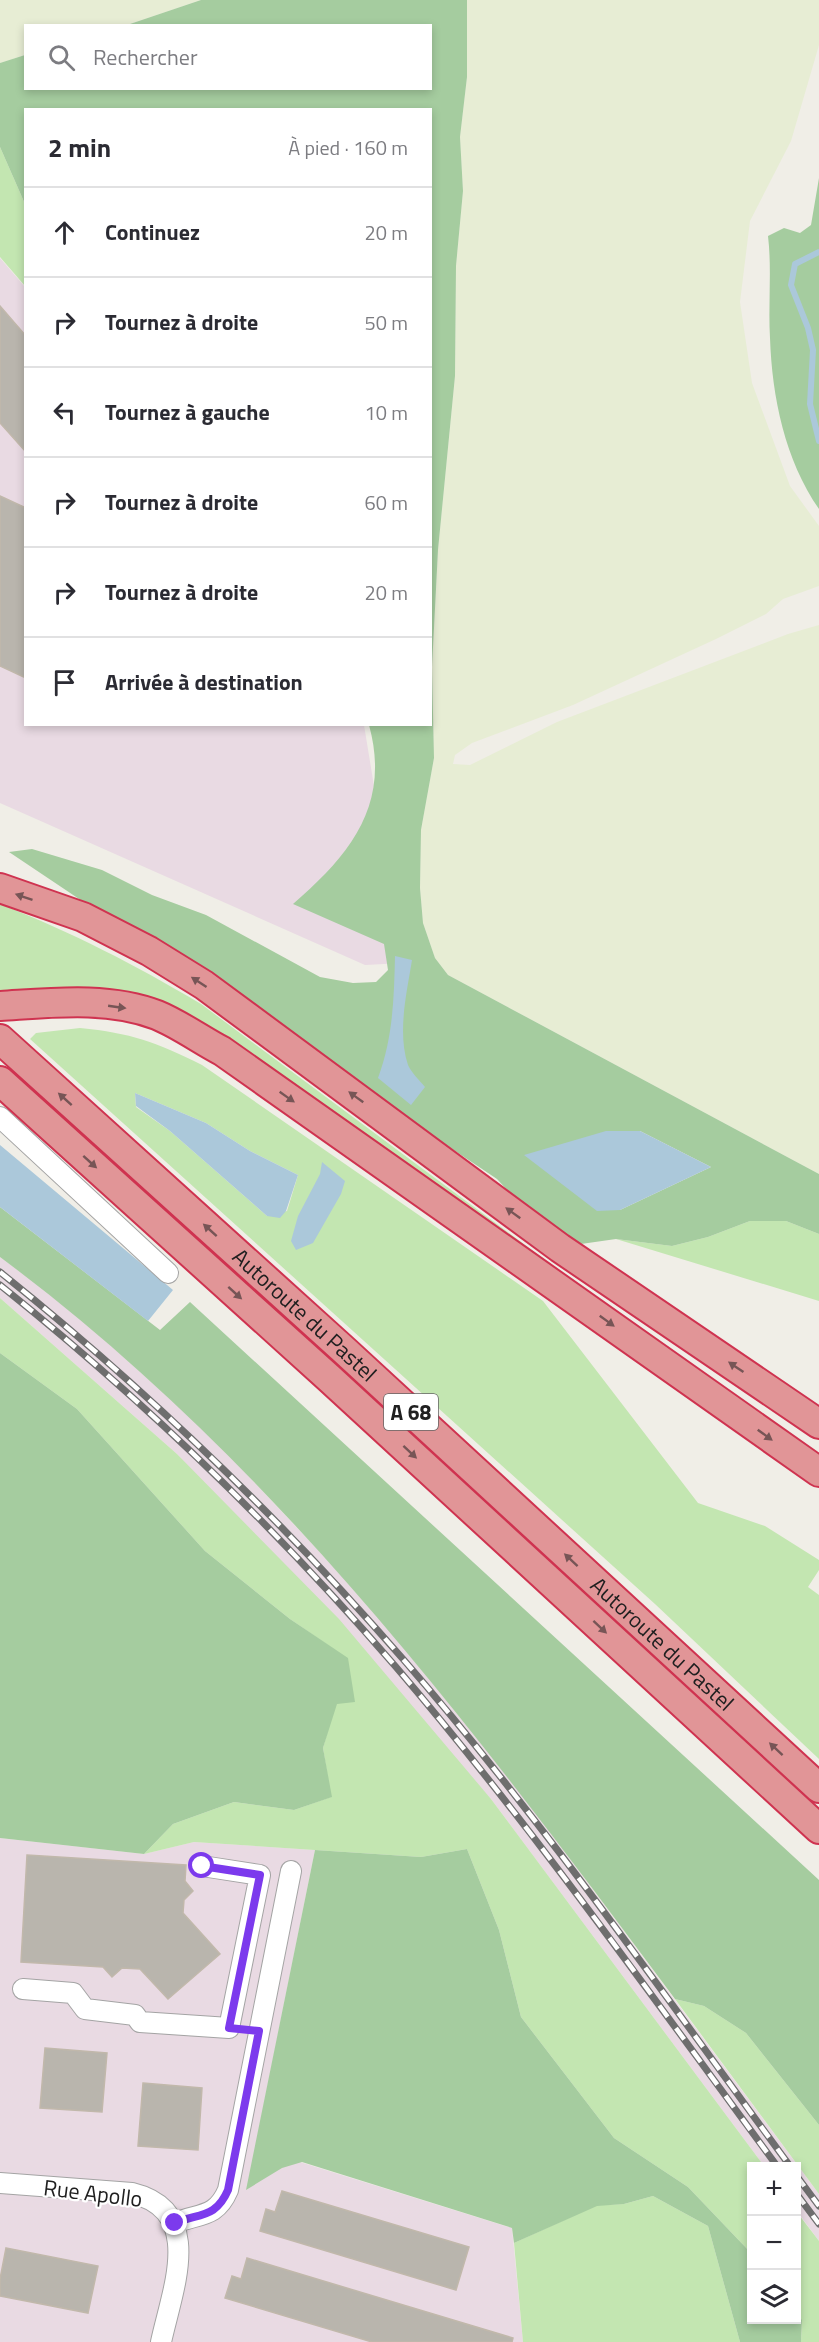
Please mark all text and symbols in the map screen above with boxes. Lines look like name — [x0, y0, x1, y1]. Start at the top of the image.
search box — [24, 24, 432, 90]
text: Rechercher — [93, 40, 198, 74]
icon: search — [45, 41, 78, 74]
text: 2 min — [48, 128, 111, 167]
text: À pied · 160 m — [288, 132, 408, 163]
text: Continuez — [105, 215, 200, 249]
icon: ahead — [48, 216, 81, 249]
text: 20 m — [364, 217, 408, 248]
text: Tournez à droite — [105, 305, 258, 339]
icon: right — [48, 306, 81, 339]
text: 50 m — [364, 307, 408, 338]
text: Tournez à gauche — [105, 395, 270, 429]
icon: left — [48, 396, 81, 429]
text: 10 m — [364, 397, 408, 428]
text: Tournez à droite — [105, 485, 258, 519]
icon: right — [48, 486, 81, 519]
text: 60 m — [364, 487, 408, 518]
text: Tournez à droite — [105, 575, 258, 609]
icon: right — [48, 576, 81, 609]
text: 20 m — [364, 577, 408, 608]
text: Arrivée à destination — [105, 665, 303, 699]
icon: arrive — [48, 666, 81, 699]
one-way arrow — [15, 891, 33, 901]
one-way arrow — [190, 977, 207, 988]
one-way arrow — [107, 1002, 126, 1011]
one-way arrow — [279, 1091, 295, 1102]
one-way arrow — [58, 1092, 73, 1106]
one-way arrow — [348, 1092, 363, 1104]
one-way arrow — [82, 1155, 97, 1168]
one-way arrow — [505, 1207, 521, 1219]
one-way arrow — [203, 1224, 218, 1237]
street label: Autoroute du Pastel — [225, 1240, 385, 1389]
one-way arrow — [227, 1286, 242, 1299]
one-way arrow — [598, 1315, 614, 1327]
one-way arrow — [728, 1361, 744, 1373]
road number: A 68 — [384, 1394, 438, 1430]
one-way arrow — [757, 1429, 772, 1441]
one-way arrow — [403, 1445, 417, 1459]
one-way arrow — [564, 1553, 578, 1567]
street label: Autoroute du Pastel — [583, 1569, 742, 1719]
one-way arrow — [592, 1620, 607, 1633]
one-way arrow — [769, 1742, 783, 1756]
route start — [188, 1852, 214, 1878]
map controls — [747, 2162, 801, 2324]
button: + — [747, 2162, 801, 2216]
street label: Rue Apollo — [42, 2170, 144, 2216]
route end — [161, 2209, 187, 2235]
button: − — [747, 2216, 801, 2270]
button: layers — [747, 2270, 801, 2324]

